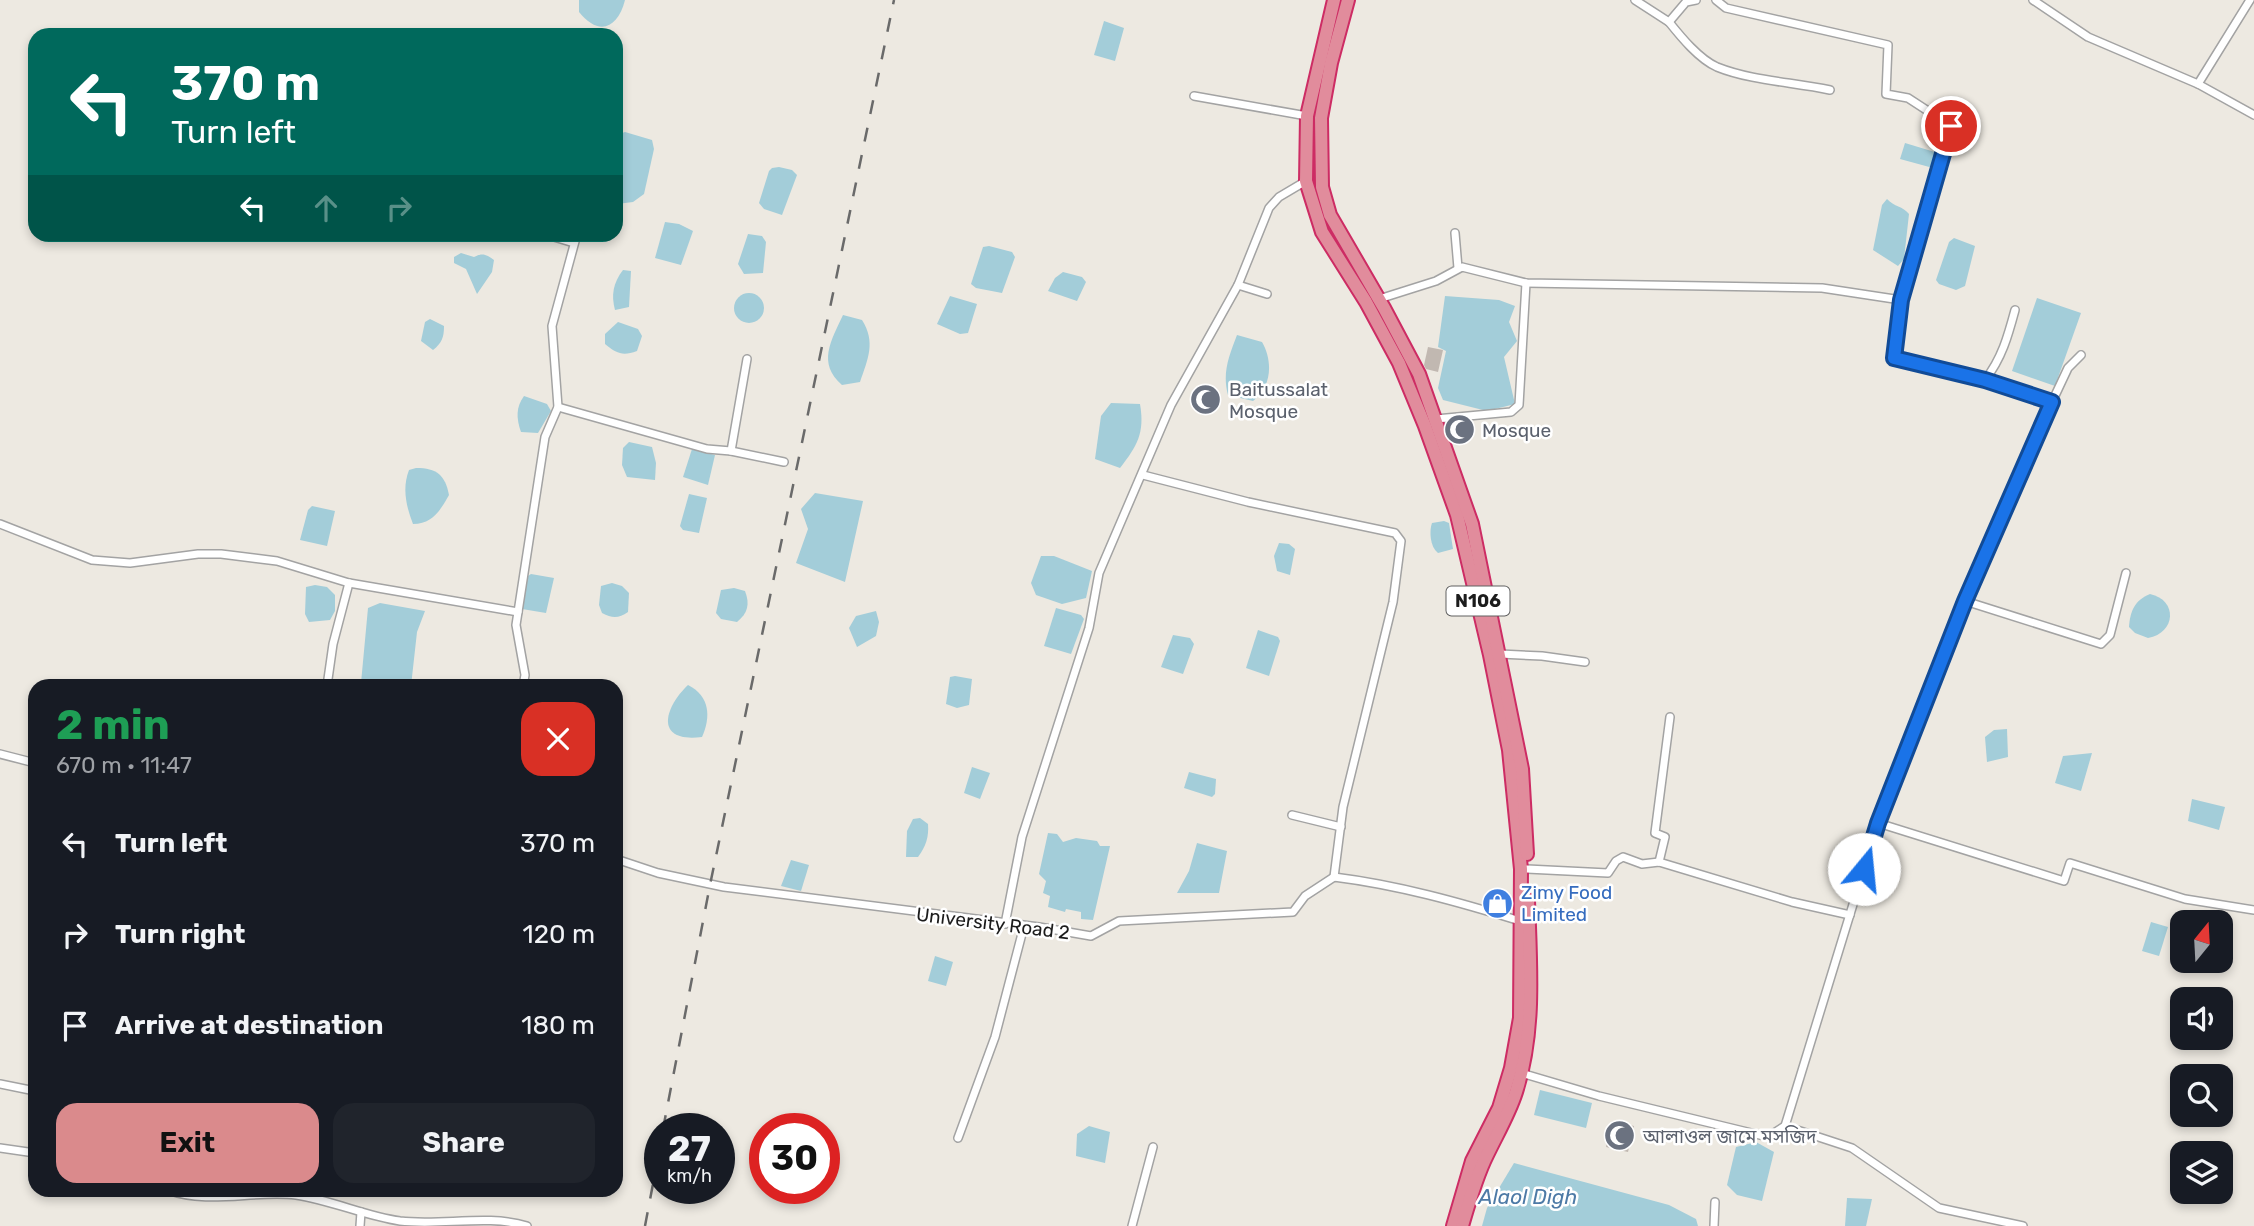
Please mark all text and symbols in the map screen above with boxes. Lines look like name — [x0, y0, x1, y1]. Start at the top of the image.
text: 370 m — [171, 54, 320, 112]
icon: left — [56, 56, 147, 147]
pin — [1921, 96, 1981, 156]
icon: arrive — [1932, 107, 1970, 145]
text: Turn left — [171, 113, 296, 151]
icon: left — [234, 189, 272, 227]
icon: ahead — [307, 189, 345, 227]
icon: right — [380, 189, 418, 227]
place label: Baitussalat Mosque — [1229, 378, 1329, 423]
mosque icon: Baitussalat Mosque — [1189, 383, 1223, 417]
mosque icon: Mosque — [1442, 413, 1476, 447]
place label: Mosque — [1482, 419, 1551, 442]
road number: N106 — [1446, 586, 1510, 616]
text: 2 min — [56, 700, 170, 750]
button: close — [521, 702, 595, 776]
text: 670 m · 11:47 — [56, 751, 192, 779]
icon: left — [56, 825, 94, 863]
text: Turn left — [115, 828, 227, 859]
text: 370 m — [520, 828, 595, 859]
position arrow — [1827, 832, 1901, 906]
place label: Zimy Food Limited — [1521, 881, 1612, 926]
shop icon: Zimy Food Limited — [1481, 886, 1515, 920]
street label: University Road 2 — [915, 903, 1071, 944]
north arrow — [2170, 910, 2233, 973]
map controls — [2170, 910, 2233, 1204]
icon: right — [56, 916, 94, 954]
text: Turn right — [115, 919, 245, 950]
text: 120 m — [523, 919, 595, 950]
button: sound — [2170, 987, 2233, 1050]
icon: arrive — [56, 1007, 94, 1045]
text: Arrive at destination — [115, 1010, 383, 1041]
text: 180 m — [521, 1010, 595, 1041]
button: search — [2170, 1064, 2233, 1127]
button: Exit — [56, 1103, 319, 1183]
button: Share — [333, 1103, 595, 1183]
speed limit sign: 30 — [749, 1113, 840, 1204]
mosque icon: আলাওল জামে মসজিদ — [1603, 1119, 1637, 1153]
place label: আলাওল জামে মসজিদ — [1642, 1125, 1817, 1148]
text: 27 — [668, 1128, 711, 1170]
button: layers — [2170, 1141, 2233, 1204]
text: km/h — [667, 1165, 712, 1187]
water label: Alaol Digh — [1478, 1184, 1577, 1209]

